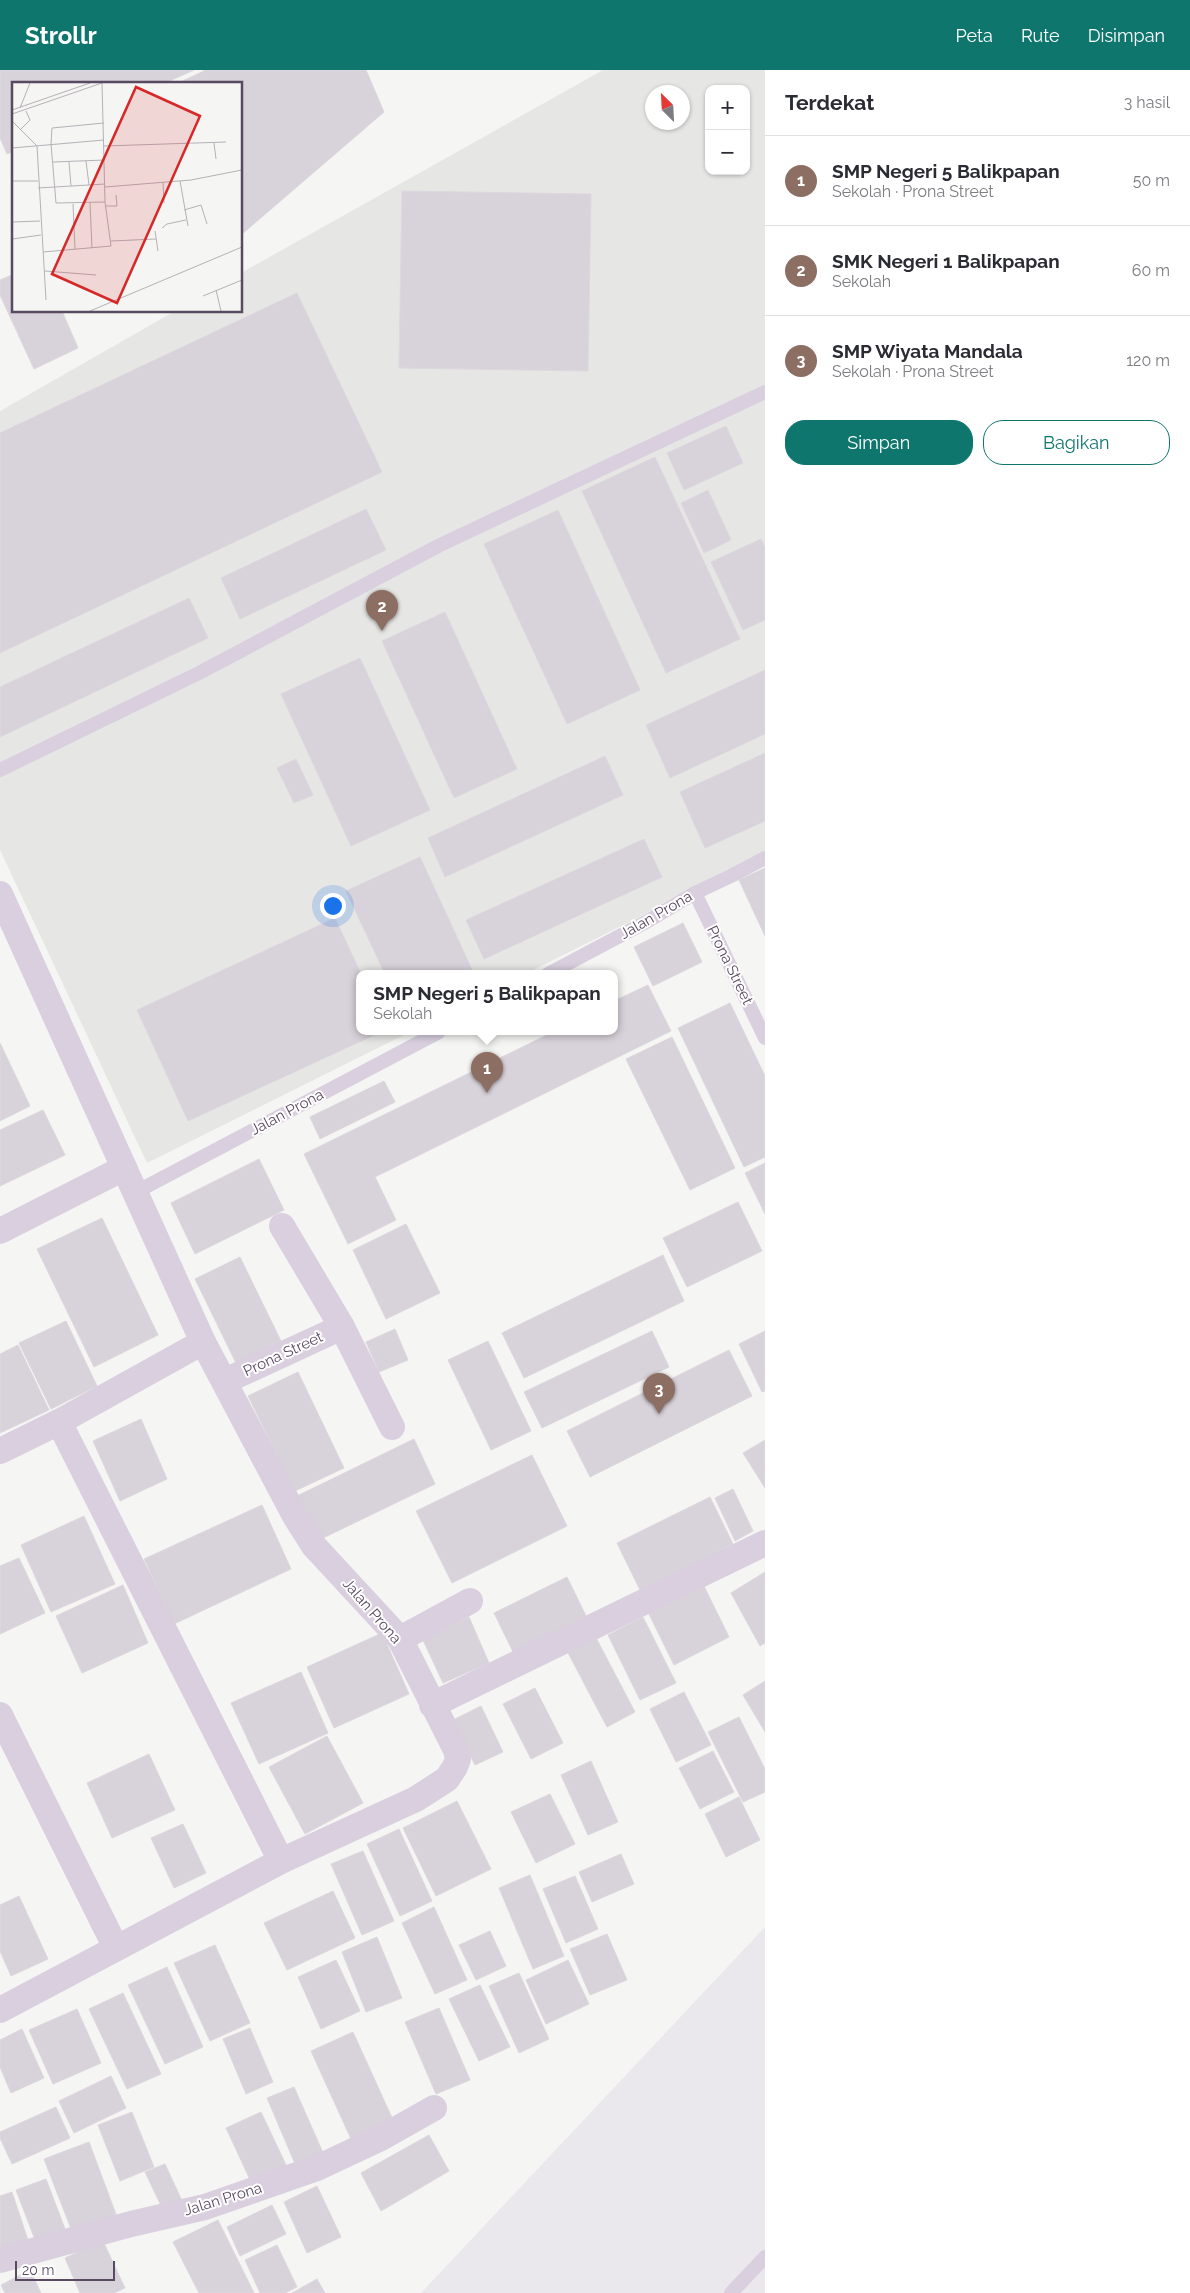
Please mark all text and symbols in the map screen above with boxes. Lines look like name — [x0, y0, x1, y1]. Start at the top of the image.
text: Strollr — [25, 21, 97, 50]
text: Peta — [956, 25, 993, 46]
text: Rute — [1021, 25, 1060, 46]
text: Disimpan — [1088, 25, 1165, 46]
inset map — [12, 82, 242, 312]
north arrow — [645, 85, 690, 130]
map controls — [705, 85, 750, 175]
button: + — [705, 85, 750, 130]
text: Terdekat — [785, 90, 874, 115]
text: 3 hasil — [1124, 93, 1170, 112]
button: − — [705, 130, 750, 175]
text: SMP Negeri 5 Balikpapan — [832, 160, 1060, 182]
text: 1 — [797, 171, 805, 190]
text: 50 m — [1133, 171, 1170, 190]
text: Sekolah · Prona Street — [832, 182, 994, 201]
text: SMK Negeri 1 Balikpapan — [832, 250, 1060, 272]
text: 2 — [796, 261, 806, 280]
text: 60 m — [1132, 261, 1170, 280]
text: Sekolah — [832, 272, 891, 291]
text: SMP Wiyata Mandala — [832, 340, 1023, 362]
text: 3 — [797, 351, 805, 370]
text: 120 m — [1126, 351, 1170, 370]
text: Sekolah · Prona Street — [832, 362, 994, 381]
button: Simpan — [785, 420, 973, 465]
button: Bagikan — [983, 420, 1170, 465]
pin: 2 — [366, 590, 398, 631]
street label: Jalan Prona — [617, 887, 695, 943]
your location — [320, 893, 346, 919]
street label: Prona Street — [703, 923, 757, 1007]
popup — [356, 970, 618, 1035]
text: SMP Negeri 5 Balikpapan — [373, 982, 601, 1004]
text: Sekolah — [373, 1004, 432, 1023]
pin: 1 — [471, 1052, 503, 1093]
street label: Jalan Prona — [247, 1085, 327, 1139]
street label: Prona Street — [240, 1328, 326, 1380]
pin: 3 — [643, 1373, 675, 1414]
street label: Jalan Prona — [339, 1575, 405, 1647]
street label: Jalan Prona — [182, 2179, 264, 2219]
scale bar — [15, 2258, 115, 2281]
text: 20 m — [22, 2262, 54, 2278]

